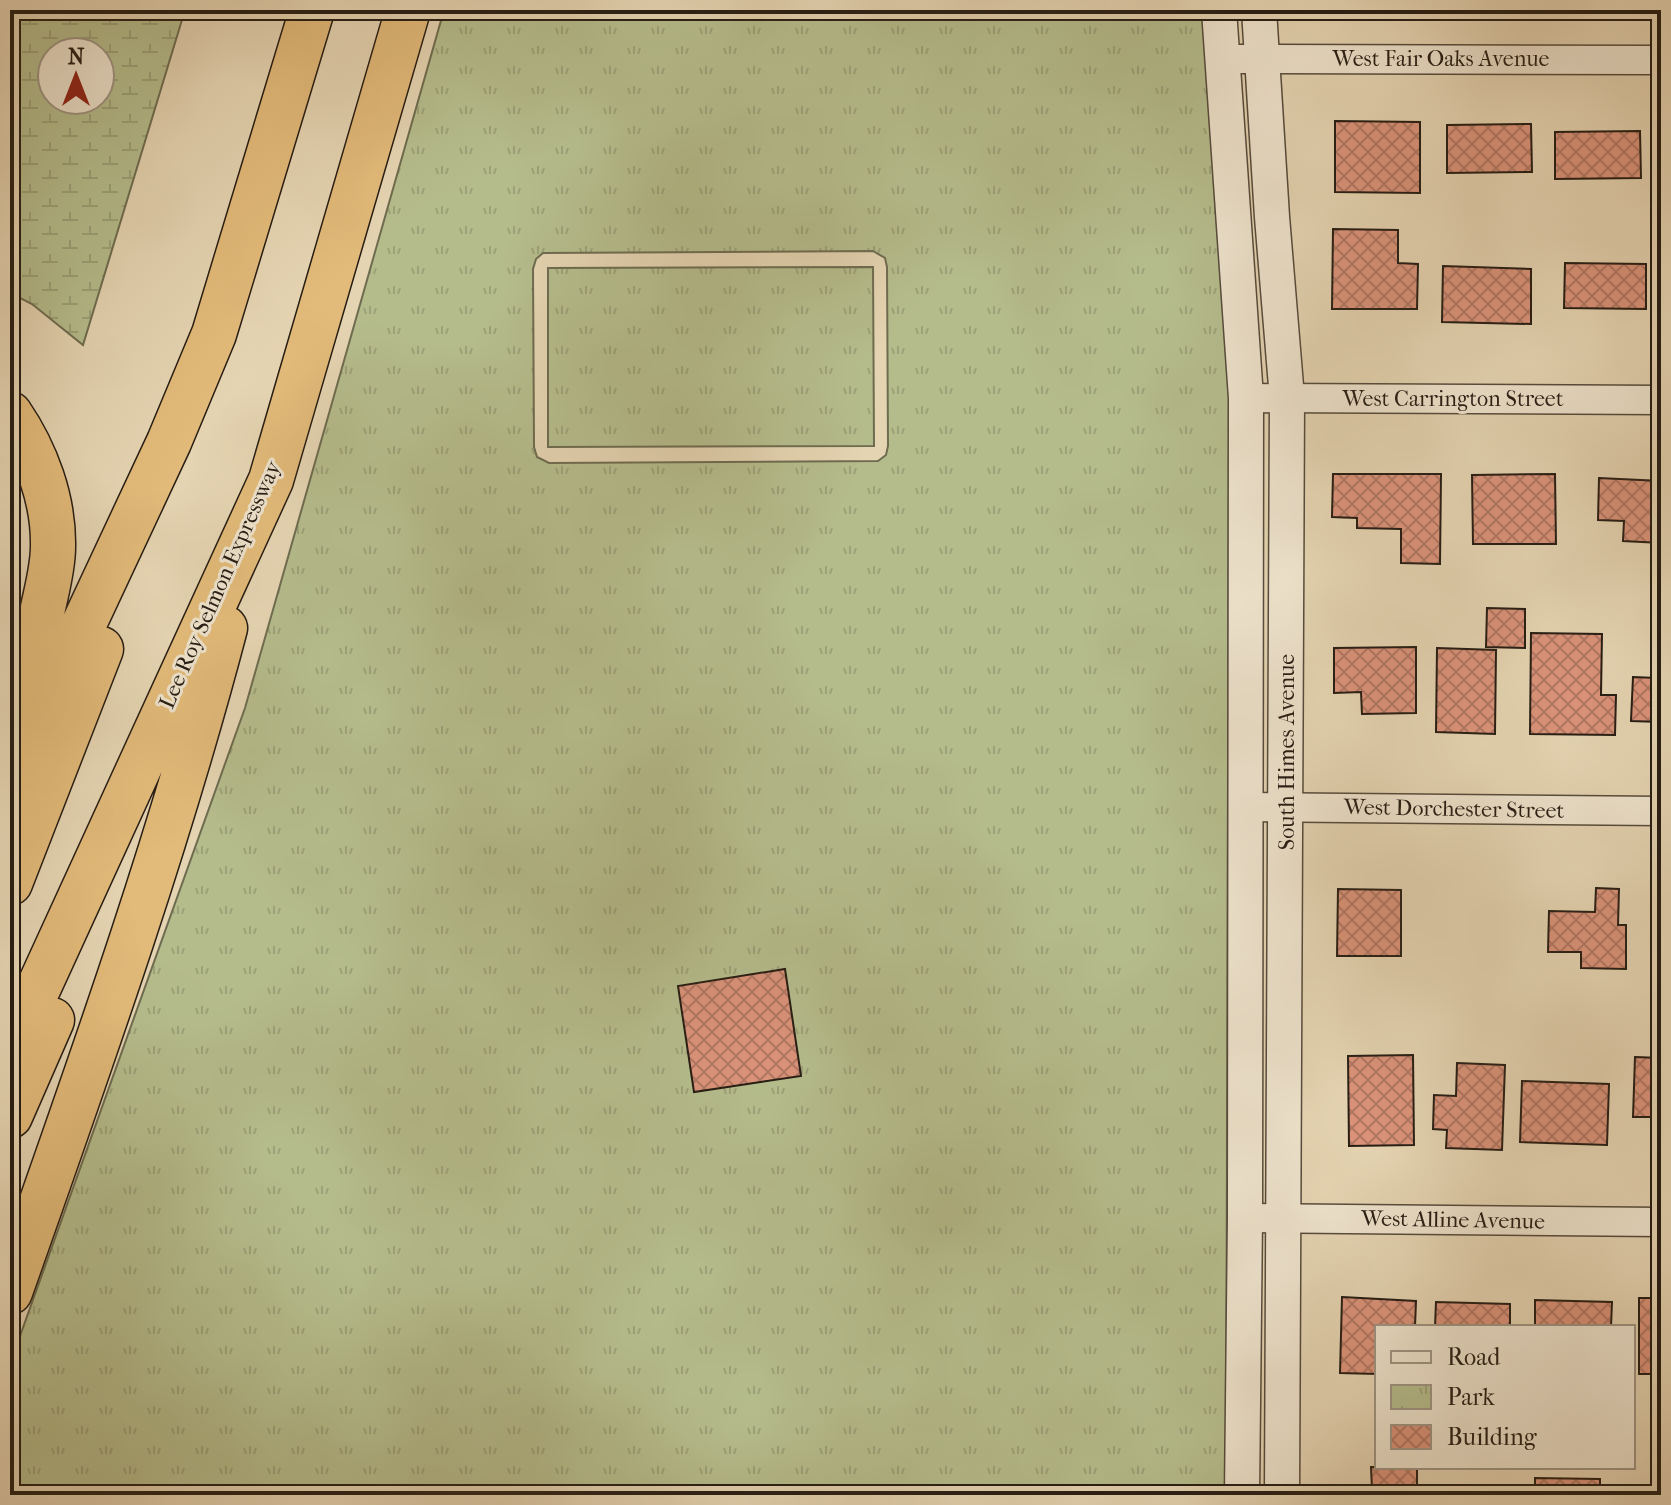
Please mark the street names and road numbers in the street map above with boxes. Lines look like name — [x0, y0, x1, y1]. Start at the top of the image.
street label: West Fair Oaks Avenue — [1332, 46, 1550, 72]
street label: West Carrington Street — [1341, 386, 1564, 412]
street label: Lee Roy Selmon Expressway — [154, 456, 287, 713]
street label: South Himes Avenue — [1274, 654, 1300, 850]
street label: West Dorchester Street — [1343, 794, 1565, 824]
street label: West Alline Avenue — [1360, 1205, 1545, 1235]

